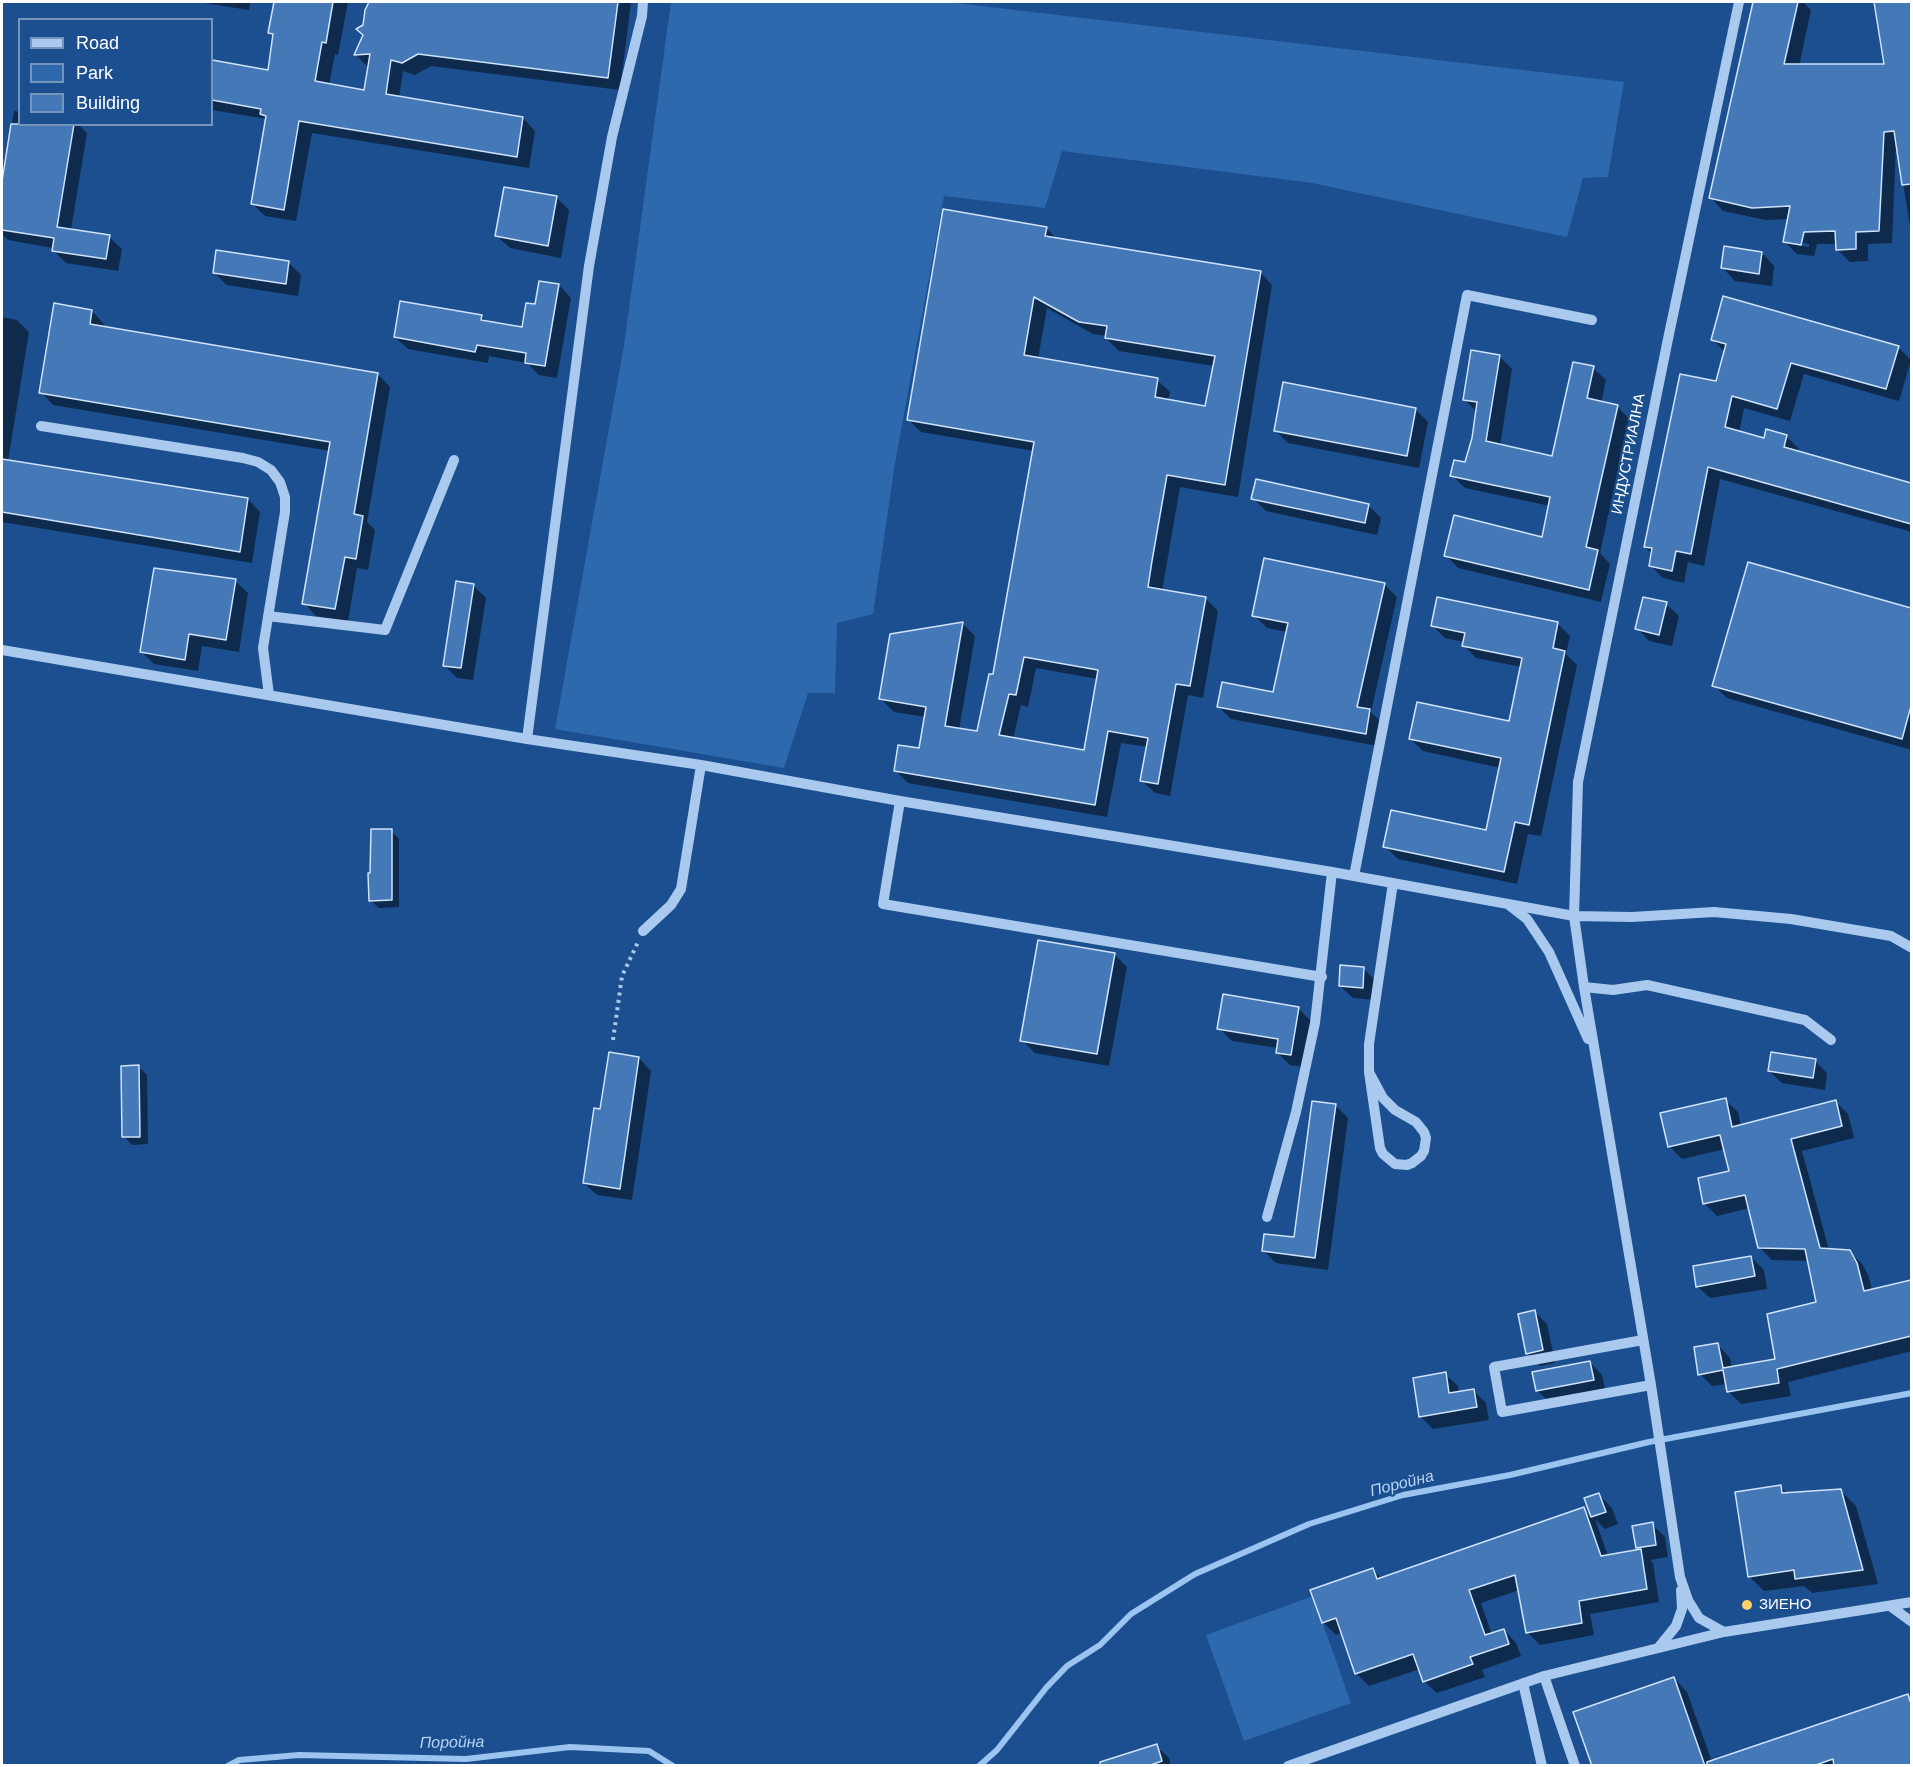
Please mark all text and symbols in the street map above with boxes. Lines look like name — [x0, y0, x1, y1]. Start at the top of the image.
legend — [18, 18, 213, 126]
text: Road — [76, 33, 119, 53]
text: Park — [76, 63, 113, 83]
text: Building — [76, 93, 140, 113]
street label: ИНДУСТРИАЛНА — [1608, 392, 1650, 516]
water label: Поройна — [1368, 1467, 1436, 1501]
place label: ЗИЕНО — [1759, 1596, 1811, 1614]
marker: ЗИЕНО — [1740, 1598, 1754, 1612]
water label: Поройна — [419, 1733, 485, 1753]

